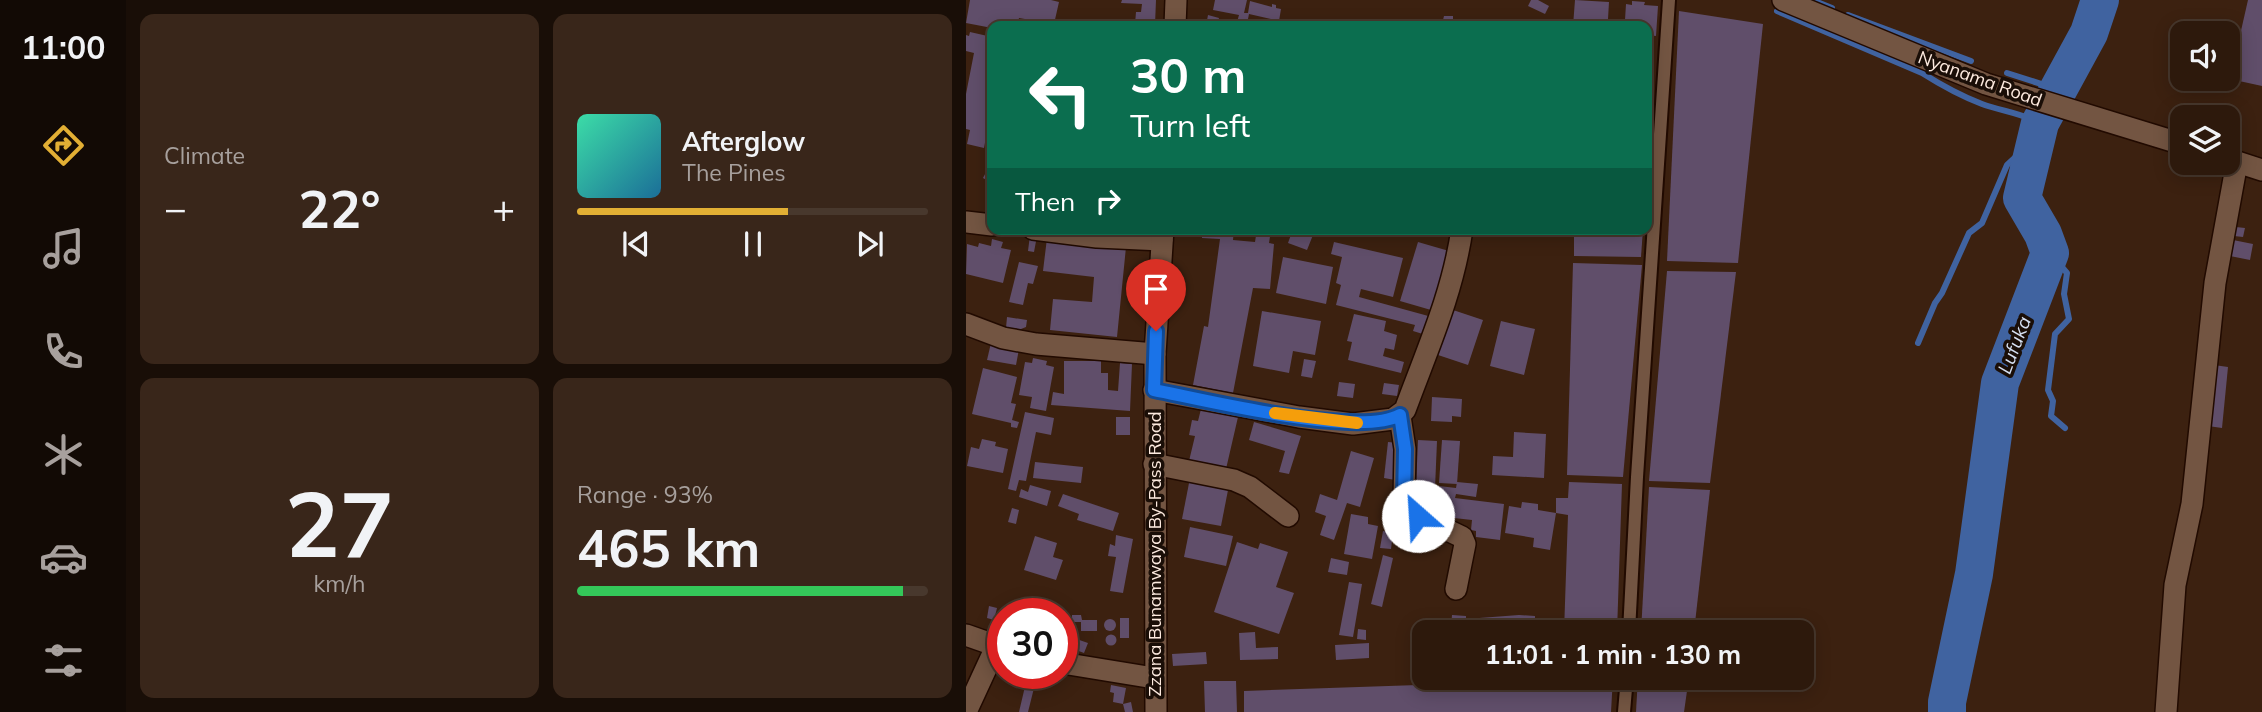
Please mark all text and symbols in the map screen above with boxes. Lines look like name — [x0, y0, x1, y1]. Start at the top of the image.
map controls — [2170, 21, 2240, 175]
button: sound — [2170, 21, 2240, 91]
text: 11:00 — [21, 27, 105, 67]
text: 30 m — [1130, 44, 1246, 105]
street label: Nyanama Road — [1915, 45, 2045, 112]
icon: left — [1015, 49, 1106, 140]
text: Turn left — [1130, 105, 1250, 145]
button: layers — [2170, 105, 2240, 175]
icon: directions — [39, 121, 88, 170]
text: Afterglow — [682, 125, 805, 158]
text: Climate — [164, 141, 245, 170]
text: The Pines — [682, 158, 786, 187]
text: 22° — [298, 176, 381, 241]
icon: right — [1089, 182, 1127, 220]
text: − — [164, 184, 187, 232]
text: + — [492, 184, 515, 232]
text: Then — [1015, 185, 1075, 218]
icon: music — [39, 224, 88, 273]
icon: previous — [617, 225, 655, 263]
icon: pause — [734, 225, 772, 263]
icon: next — [851, 225, 889, 263]
pin — [1126, 259, 1186, 331]
icon: arrive — [1137, 270, 1175, 308]
water label: Lufuka — [1992, 313, 2036, 377]
icon: phone — [39, 327, 88, 376]
street label: Zzana Bunamwaya By-Pass Road — [1143, 411, 1166, 697]
icon: climate — [39, 430, 88, 479]
text: 27 — [285, 466, 394, 580]
position arrow — [1381, 479, 1455, 553]
text: Range · 93% — [577, 480, 713, 509]
text: 465 km — [577, 515, 760, 580]
icon: car — [39, 533, 88, 582]
text: km/h — [313, 569, 366, 598]
speed limit sign: 30 — [987, 598, 1078, 689]
icon: filters — [39, 636, 88, 685]
text: 11:01 · 1 min · 130 m — [1485, 638, 1741, 671]

